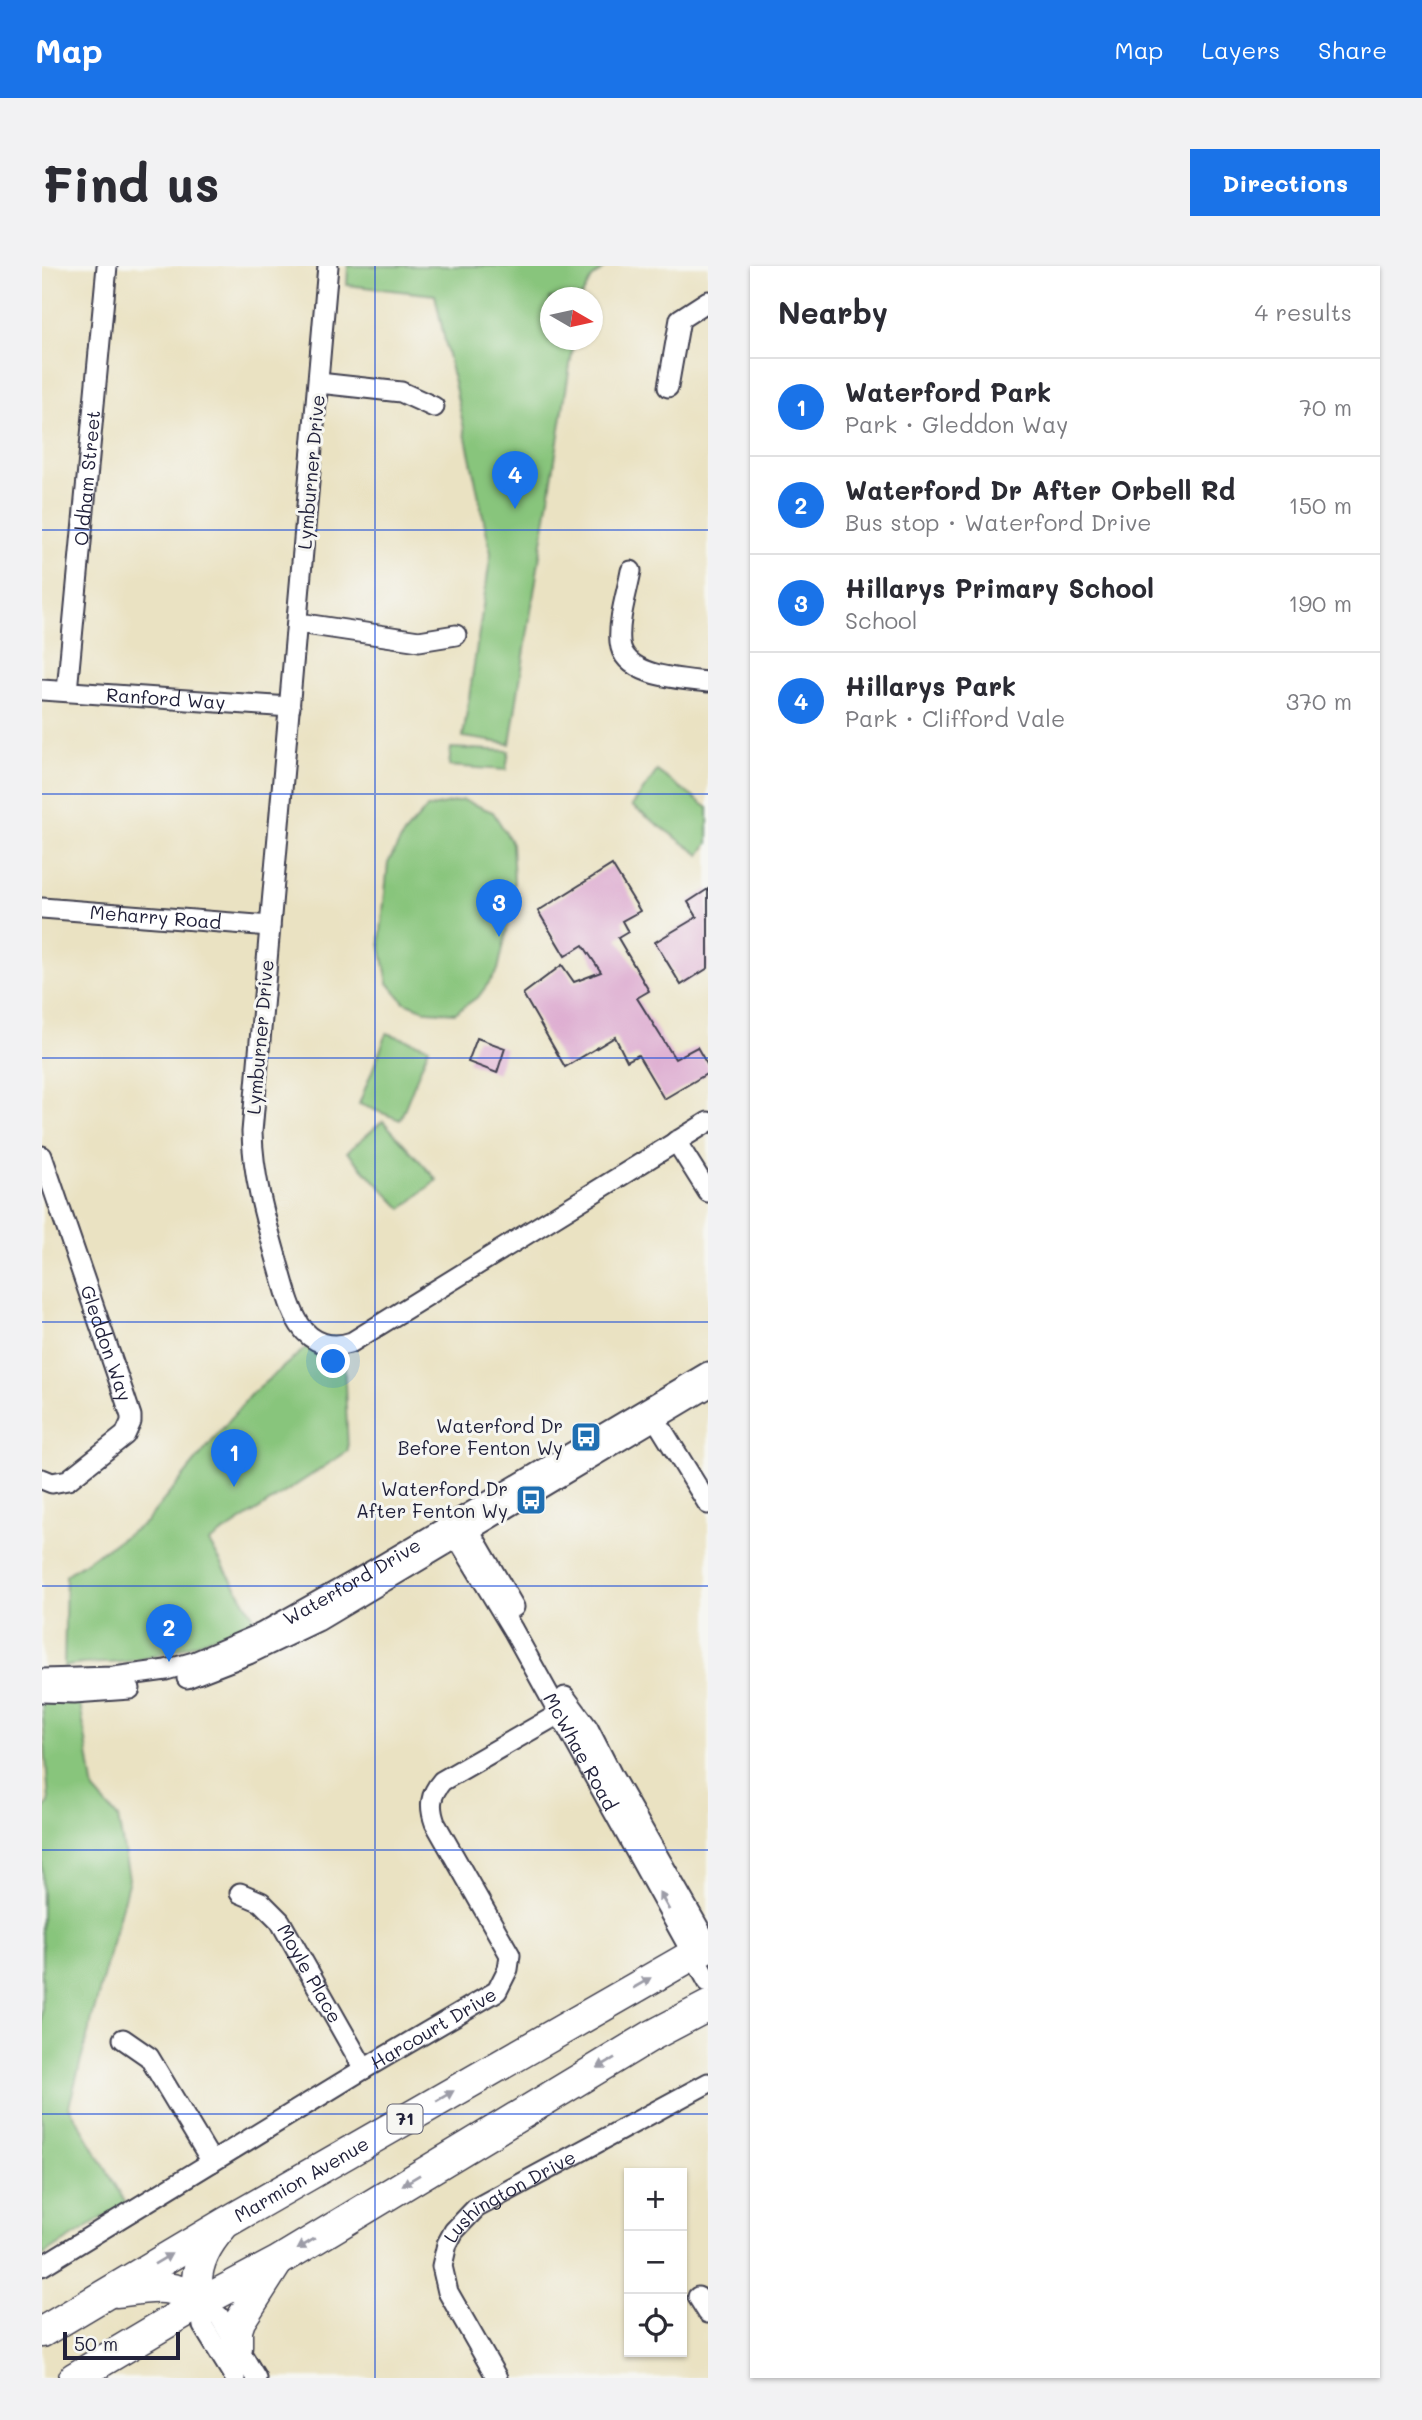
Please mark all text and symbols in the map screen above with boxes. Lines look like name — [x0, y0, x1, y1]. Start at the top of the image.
text: Map — [35, 28, 103, 71]
text: Map — [1115, 34, 1163, 65]
text: Layers — [1201, 34, 1280, 65]
text: Share — [1318, 34, 1387, 65]
button: Directions — [1190, 149, 1380, 216]
text: Find us — [42, 151, 220, 214]
north arrow — [540, 287, 603, 350]
text: Nearby — [778, 292, 888, 332]
text: 4 results — [1255, 297, 1352, 327]
text: Waterford Park — [845, 375, 1051, 409]
text: 1 — [796, 392, 806, 422]
text: 70 m — [1299, 392, 1352, 422]
street label: Lymburner Drive — [291, 394, 330, 550]
street label: Oldham Street — [68, 409, 105, 547]
text: Park · Gleddon Way — [845, 409, 1068, 439]
pin: 4 — [492, 451, 538, 509]
text: Waterford Dr After Orbell Rd — [845, 473, 1235, 507]
text: 2 — [795, 490, 807, 520]
text: 150 m — [1288, 490, 1352, 520]
text: Bus stop · Waterford Drive — [845, 507, 1152, 537]
text: Hillarys Primary School — [845, 571, 1154, 605]
text: 3 — [794, 588, 808, 618]
text: 190 m — [1288, 588, 1352, 618]
text: School — [845, 605, 918, 635]
text: Hillarys Park — [845, 669, 1016, 703]
street label: Ranford Way — [105, 681, 226, 715]
text: 4 — [794, 686, 808, 716]
text: 370 m — [1286, 686, 1352, 716]
text: Park · Clifford Vale — [845, 703, 1065, 733]
pin: 3 — [476, 879, 522, 937]
street label: Meharry Road — [89, 899, 222, 934]
street label: Lymburner Drive — [240, 959, 279, 1115]
street label: Gleddon Way — [75, 1282, 138, 1404]
your location — [316, 1344, 350, 1378]
place label: Waterford Dr Before Fenton Wy — [398, 1413, 563, 1460]
bus stop icon: Waterford Dr Before Fenton Wy — [569, 1420, 603, 1454]
pin: 1 — [211, 1429, 257, 1487]
place label: Waterford Dr After Fenton Wy — [356, 1476, 508, 1523]
bus stop icon: Waterford Dr After Fenton Wy — [514, 1483, 548, 1517]
street label: Waterford Drive — [278, 1532, 425, 1631]
pin: 2 — [146, 1604, 192, 1662]
street label: McWhae Road — [538, 1688, 623, 1815]
one-way arrow — [658, 1891, 670, 1910]
street label: Moyle Place — [272, 1919, 348, 2027]
one-way arrow — [632, 1977, 651, 1989]
street label: Harcourt Drive — [366, 1981, 501, 2075]
one-way arrow — [596, 2057, 615, 2069]
one-way arrow — [435, 2090, 454, 2102]
road number: 71 — [388, 2105, 422, 2134]
street label: Marmion Avenue — [229, 2130, 373, 2227]
street label: Lushington Drive — [437, 2144, 580, 2246]
map controls — [624, 2168, 687, 2357]
button: + — [624, 2168, 687, 2231]
one-way arrow — [401, 2174, 420, 2187]
button: − — [624, 2231, 687, 2294]
one-way arrow — [296, 2238, 316, 2251]
one-way arrow — [153, 2253, 172, 2266]
button: locate — [624, 2294, 687, 2357]
scale bar — [63, 2329, 180, 2361]
text: 50 m — [74, 2331, 118, 2356]

